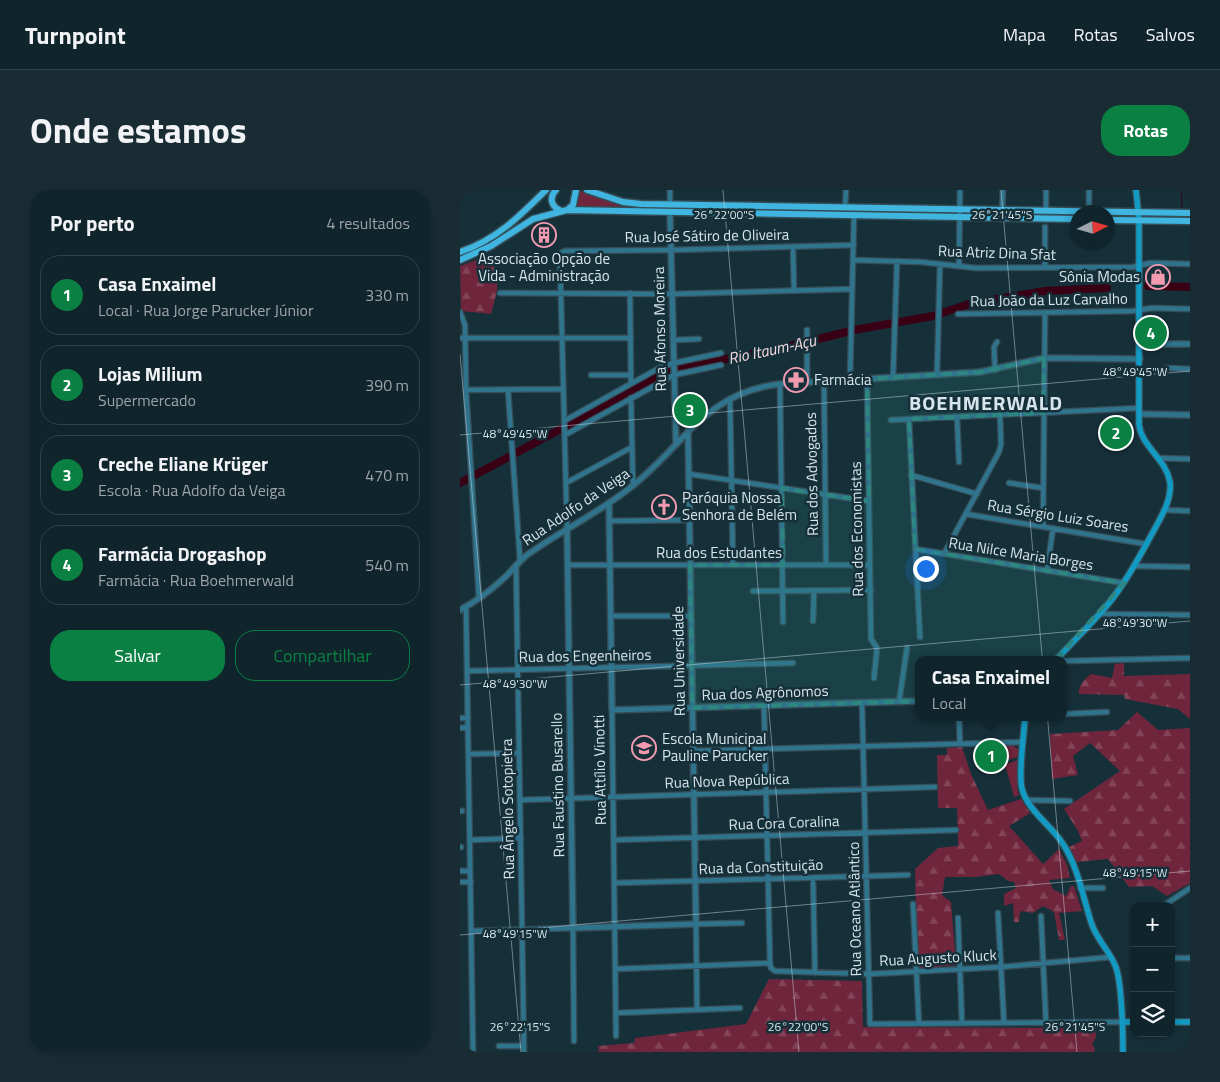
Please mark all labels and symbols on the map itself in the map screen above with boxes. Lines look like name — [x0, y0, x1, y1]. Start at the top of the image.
text: 26°22'00"S — [694, 205, 754, 224]
text: 26°21'45"S — [972, 205, 1032, 224]
north arrow — [1070, 205, 1115, 250]
building icon: Associação Opção de Vida - Administração — [531, 222, 557, 248]
street label: Rua José Sátiro de Oliveira — [625, 223, 790, 248]
street label: Rua Atriz Dina Sfat — [938, 239, 1057, 266]
place label: Associação Opção de Vida - Administração — [478, 247, 610, 287]
shop icon: Sônia Modas — [1145, 264, 1171, 290]
place label: Sônia Modas — [1059, 265, 1140, 288]
street label: Rua Afonso Moreira — [647, 266, 672, 392]
street label: Rua João da Luz Carvalho — [970, 287, 1128, 312]
pin: 4 — [1135, 314, 1167, 352]
water label: Rio Itaum-Açu — [726, 328, 819, 370]
text: 48°49'45"W — [1103, 362, 1168, 381]
pharmacy icon: Farmácia — [783, 367, 809, 393]
place label: Farmácia — [814, 368, 872, 391]
district label: BOEHMERWALD — [909, 387, 1063, 418]
pin: 3 — [674, 391, 706, 429]
street label: Rua dos Advogados — [799, 412, 824, 536]
pin: 2 — [1100, 414, 1132, 452]
text: 48°49'45"W — [483, 424, 548, 443]
street label: Rua dos Economistas — [844, 461, 869, 597]
street label: Rua Adolfo da Veiga — [517, 462, 634, 551]
place label: Paróquia Nossa Senhora de Belém — [682, 486, 797, 526]
street label: Rua Sérgio Luiz Soares — [986, 493, 1130, 538]
church icon: Paróquia Nossa Senhora de Belém — [651, 494, 677, 520]
street label: Rua Nilce Maria Borges — [947, 531, 1095, 576]
street label: Rua dos Estudantes — [656, 541, 782, 564]
your location — [913, 556, 939, 582]
street label: Rua Universidade — [666, 606, 691, 716]
text: 48°49'30"W — [1103, 613, 1168, 632]
street label: Rua dos Engenheiros — [518, 643, 652, 668]
text: 48°49'30"W — [483, 674, 548, 693]
street label: Rua dos Agrônomos — [701, 679, 829, 706]
street label: Rua Faustino Busarello — [545, 712, 570, 858]
street label: Rua Attílio Vinotti — [587, 715, 612, 825]
place label: Escola Municipal Pauline Parucker — [662, 727, 768, 767]
school or university icon: Escola Municipal Pauline Parucker — [631, 735, 657, 761]
pin: 1 — [975, 737, 1007, 775]
street label: Rua Ângelo Sotopietra — [495, 738, 520, 880]
street label: Rua Nova República — [664, 767, 790, 794]
street label: Rua Cora Coralina — [728, 809, 840, 836]
street label: Rua Oceano Atlântico — [842, 841, 867, 976]
street label: Rua da Constituição — [698, 853, 824, 880]
text: 48°49'15"W — [1103, 863, 1168, 882]
text: 48°49'15"W — [483, 924, 548, 943]
street label: Rua Augusto Kluck — [879, 943, 997, 972]
text: 26°22'15"S — [490, 1017, 550, 1036]
text: 26°22'00"S — [768, 1017, 828, 1036]
text: 26°21'45"S — [1045, 1017, 1105, 1036]

